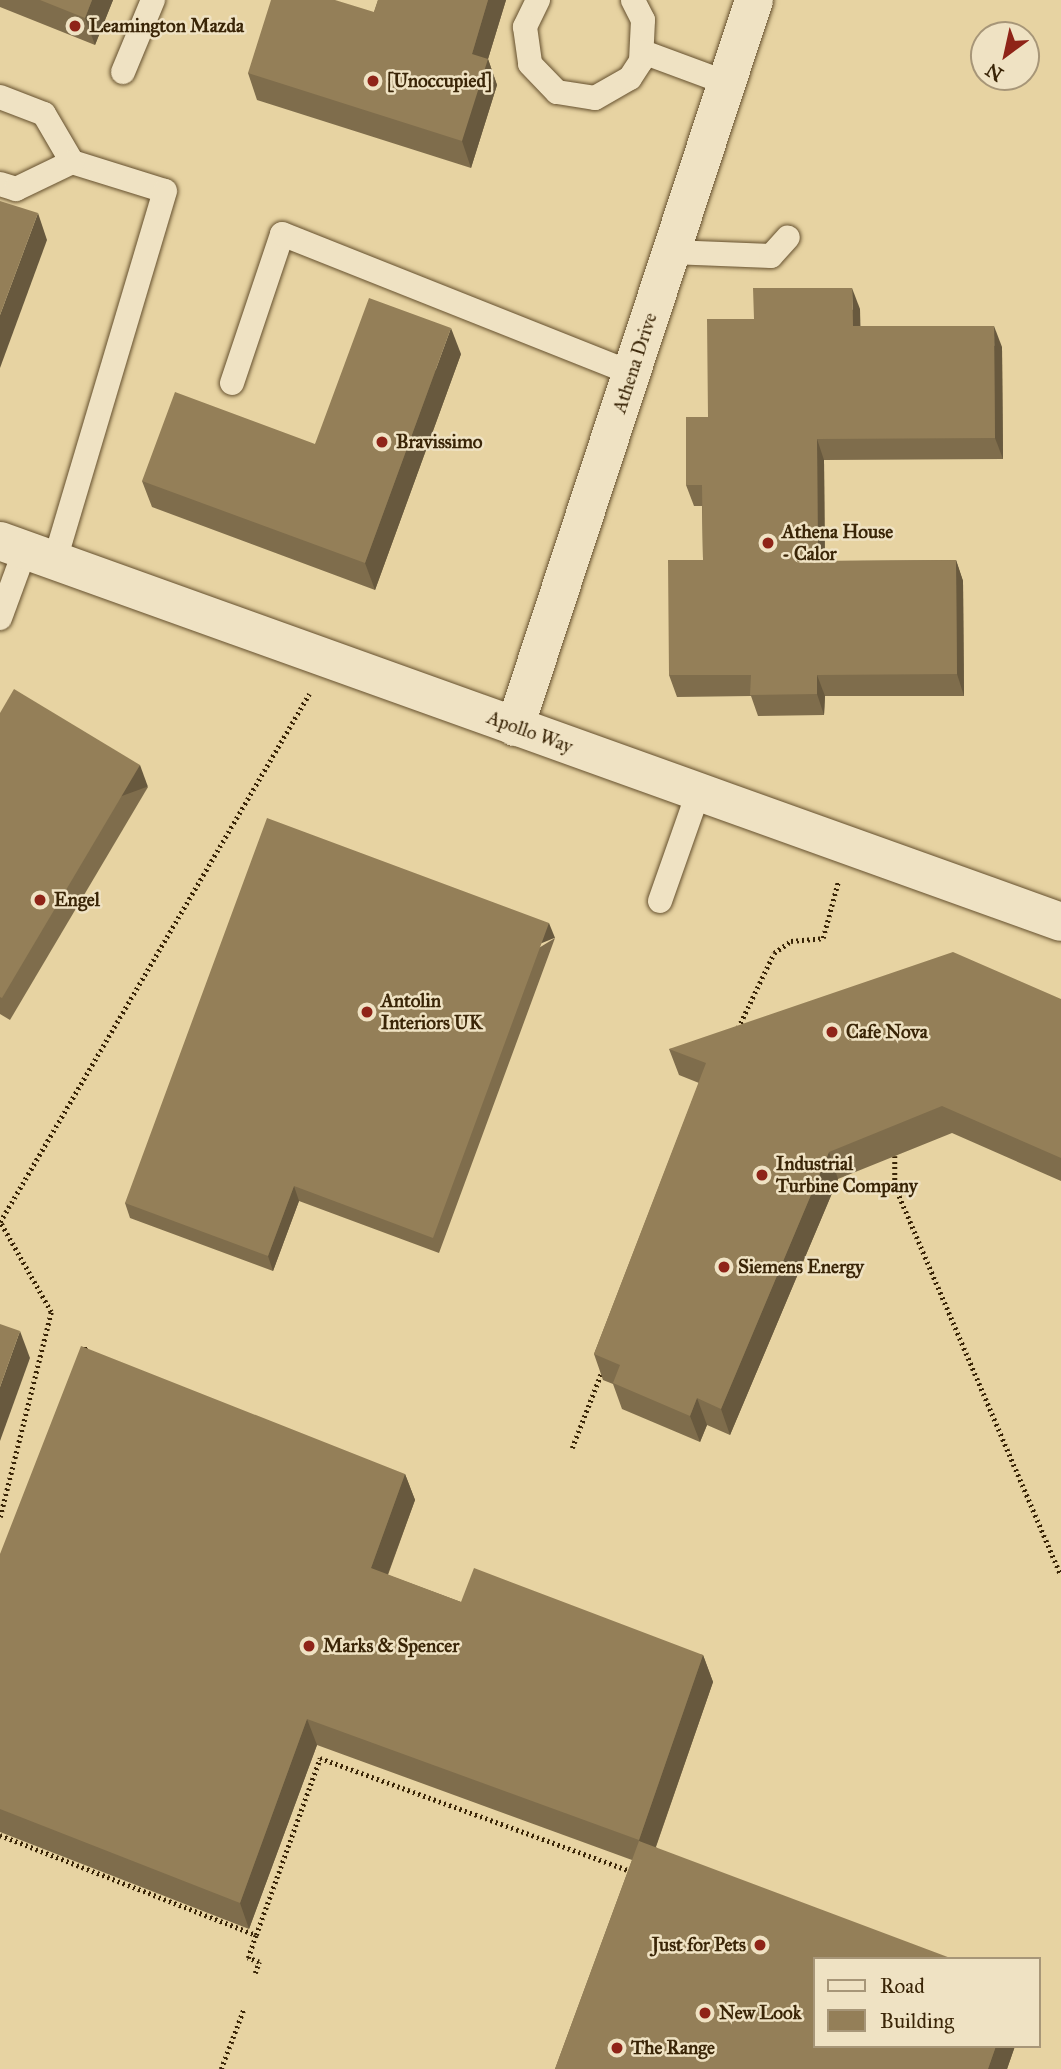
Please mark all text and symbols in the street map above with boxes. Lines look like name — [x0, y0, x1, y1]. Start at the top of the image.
place label: Leamington Mazda — [89, 15, 244, 37]
marker: Leamington Mazda — [67, 18, 83, 34]
north arrow — [970, 21, 1040, 91]
text: N — [981, 58, 1007, 86]
place label: [Unoccupied] — [387, 70, 492, 92]
marker: [Unoccupied] — [365, 73, 381, 89]
street label: Athena Drive — [608, 310, 662, 416]
place label: Bravissimo — [396, 431, 483, 453]
marker: Bravissimo — [374, 434, 390, 450]
place label: Athena House - Calor — [782, 521, 893, 565]
marker: Athena House - Calor — [760, 535, 776, 551]
street label: Apollo Way — [484, 706, 576, 758]
place label: Engel — [54, 889, 100, 911]
marker: Engel — [32, 892, 48, 908]
place label: Antolin Interiors UK — [381, 990, 483, 1034]
marker: Antolin Interiors UK — [359, 1004, 375, 1020]
place label: Cafe Nova — [846, 1021, 928, 1043]
marker: Cafe Nova — [824, 1024, 840, 1040]
place label: Industrial Turbine Company — [776, 1153, 918, 1197]
marker: Industrial Turbine Company — [754, 1167, 770, 1183]
place label: Siemens Energy — [738, 1256, 864, 1278]
marker: Siemens Energy — [716, 1259, 732, 1275]
place label: Marks & Spencer — [323, 1635, 459, 1657]
marker: Marks & Spencer — [301, 1638, 317, 1654]
place label: Just for Pets — [652, 1934, 746, 1956]
marker: Just for Pets — [752, 1937, 768, 1953]
legend — [813, 1957, 1040, 2048]
text: Road — [880, 1973, 925, 1999]
place label: New Look — [719, 2002, 801, 2024]
marker: New Look — [697, 2005, 713, 2021]
text: Building — [880, 2008, 954, 2034]
place label: The Range — [631, 2037, 715, 2059]
marker: The Range — [609, 2040, 625, 2056]

